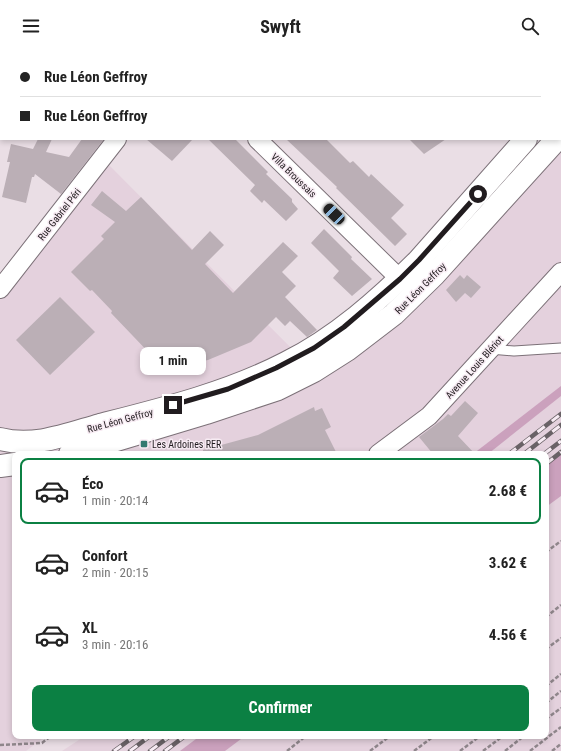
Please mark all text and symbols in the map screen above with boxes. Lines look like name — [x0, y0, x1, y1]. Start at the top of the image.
icon: menu — [20, 15, 42, 37]
icon: search — [519, 15, 541, 37]
text: Swyft — [260, 16, 301, 37]
text: Rue Léon Geffroy — [44, 68, 148, 86]
text: Rue Léon Geffroy — [44, 107, 148, 125]
street label: Villa Broussais — [269, 151, 319, 200]
route start — [469, 185, 487, 203]
street label: Rue Gabriel Péri — [36, 186, 83, 242]
car — [321, 201, 347, 227]
street label: Rue Léon Geffroy — [393, 261, 448, 316]
street label: Avenue Louis Blériot — [443, 334, 505, 401]
callout: 1 min — [140, 347, 206, 375]
text: 1 min — [159, 353, 187, 368]
route end — [164, 396, 182, 414]
street label: Rue Léon Geffroy — [86, 406, 154, 435]
marker: Les Ardoines RER — [139, 439, 149, 449]
place label: Les Ardoines RER — [152, 439, 222, 450]
icon: car — [34, 473, 70, 509]
text: Éco — [82, 475, 104, 493]
text: 2.68 € — [489, 482, 527, 500]
text: 1 min · 20:14 — [82, 493, 148, 508]
icon: car — [34, 545, 70, 581]
text: Confort — [82, 547, 128, 565]
text: 3.62 € — [489, 554, 527, 572]
text: 2 min · 20:15 — [82, 565, 148, 580]
icon: car — [34, 617, 70, 653]
text: XL — [82, 619, 98, 637]
text: 4.56 € — [489, 626, 527, 644]
text: 3 min · 20:16 — [82, 637, 148, 652]
button: Confirmer — [32, 685, 529, 731]

